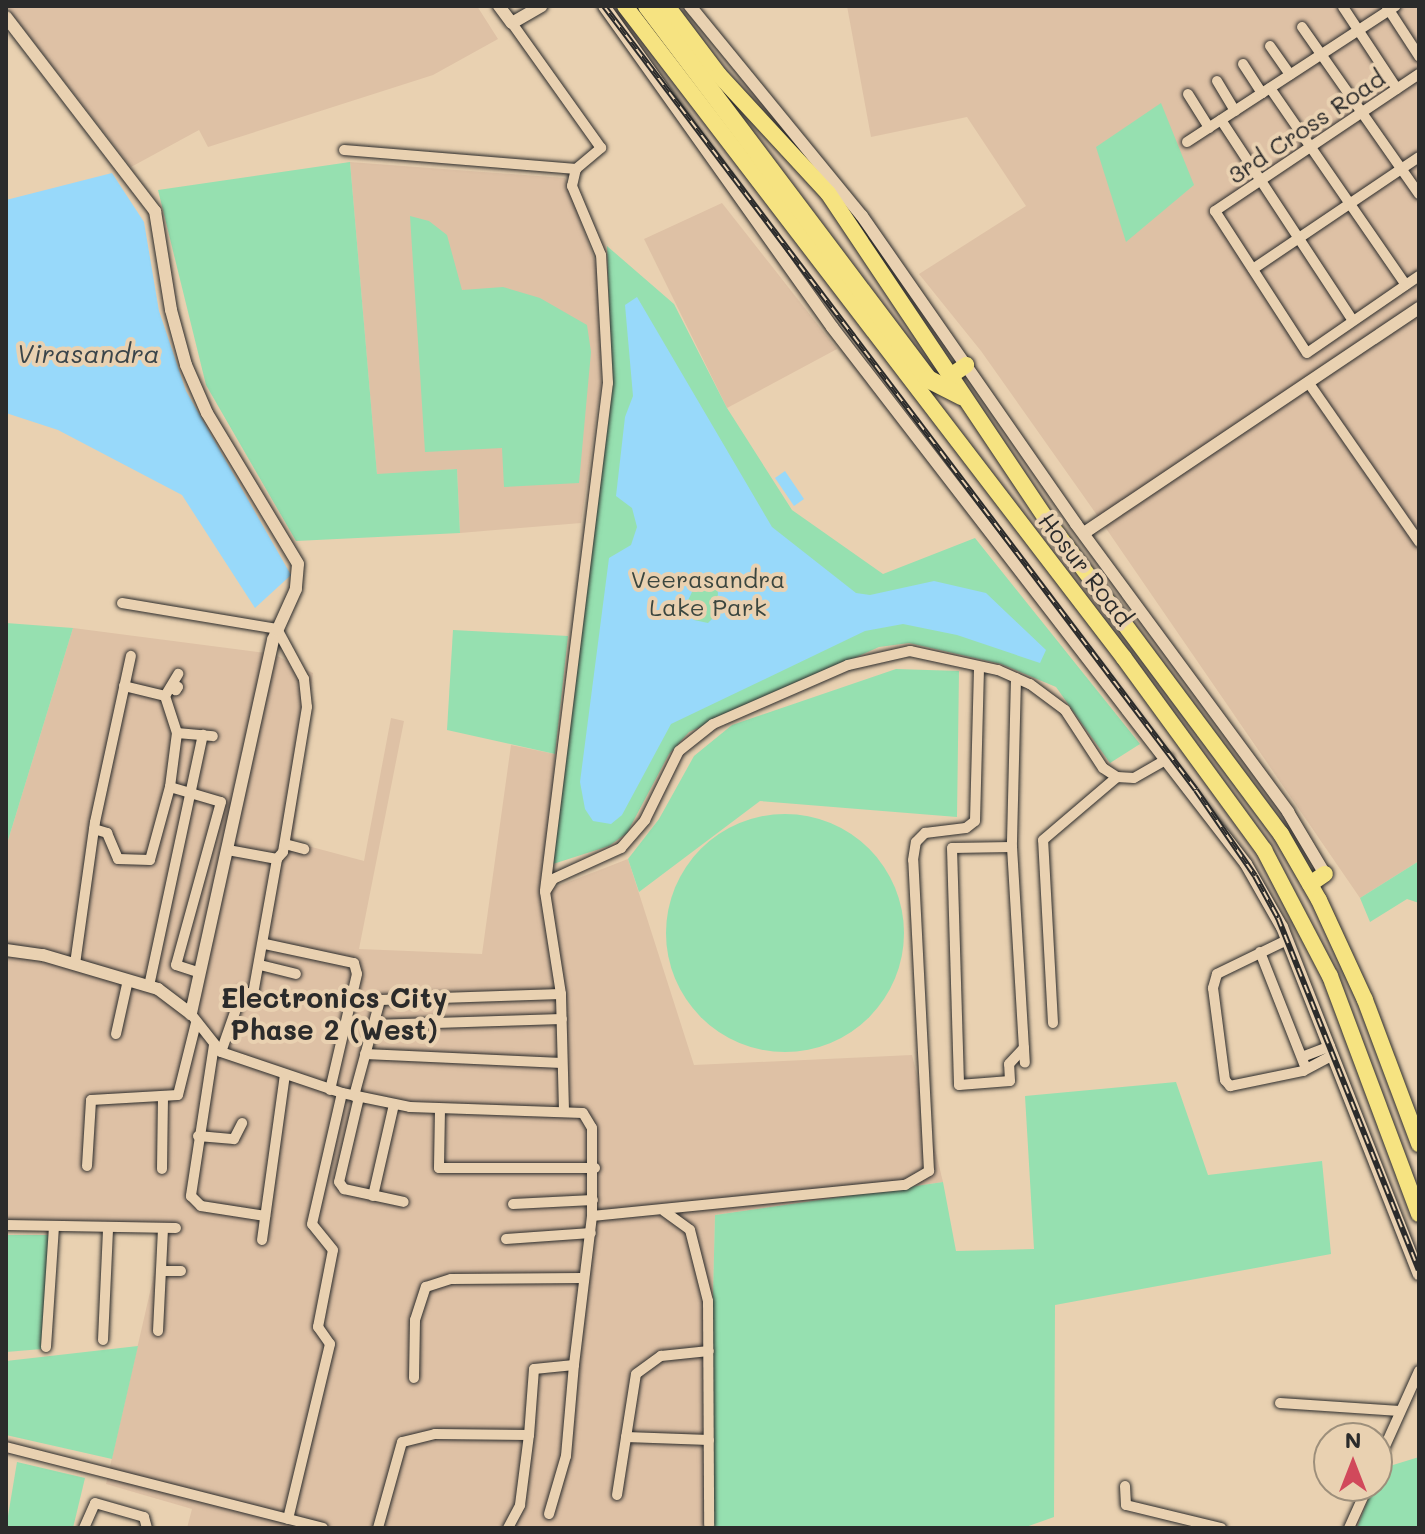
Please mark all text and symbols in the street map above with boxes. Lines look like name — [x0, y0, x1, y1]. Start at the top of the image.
street label: 3rd Cross Road — [1222, 63, 1390, 189]
water label: Virasandra — [16, 338, 160, 370]
street label: Hosur Road — [1033, 507, 1139, 631]
park label: Veerasandra Lake Park — [631, 565, 785, 621]
district label: Electronics City Phase 2 (West) — [220, 980, 448, 1046]
north arrow — [1313, 1422, 1393, 1502]
text: N — [1345, 1425, 1361, 1454]

